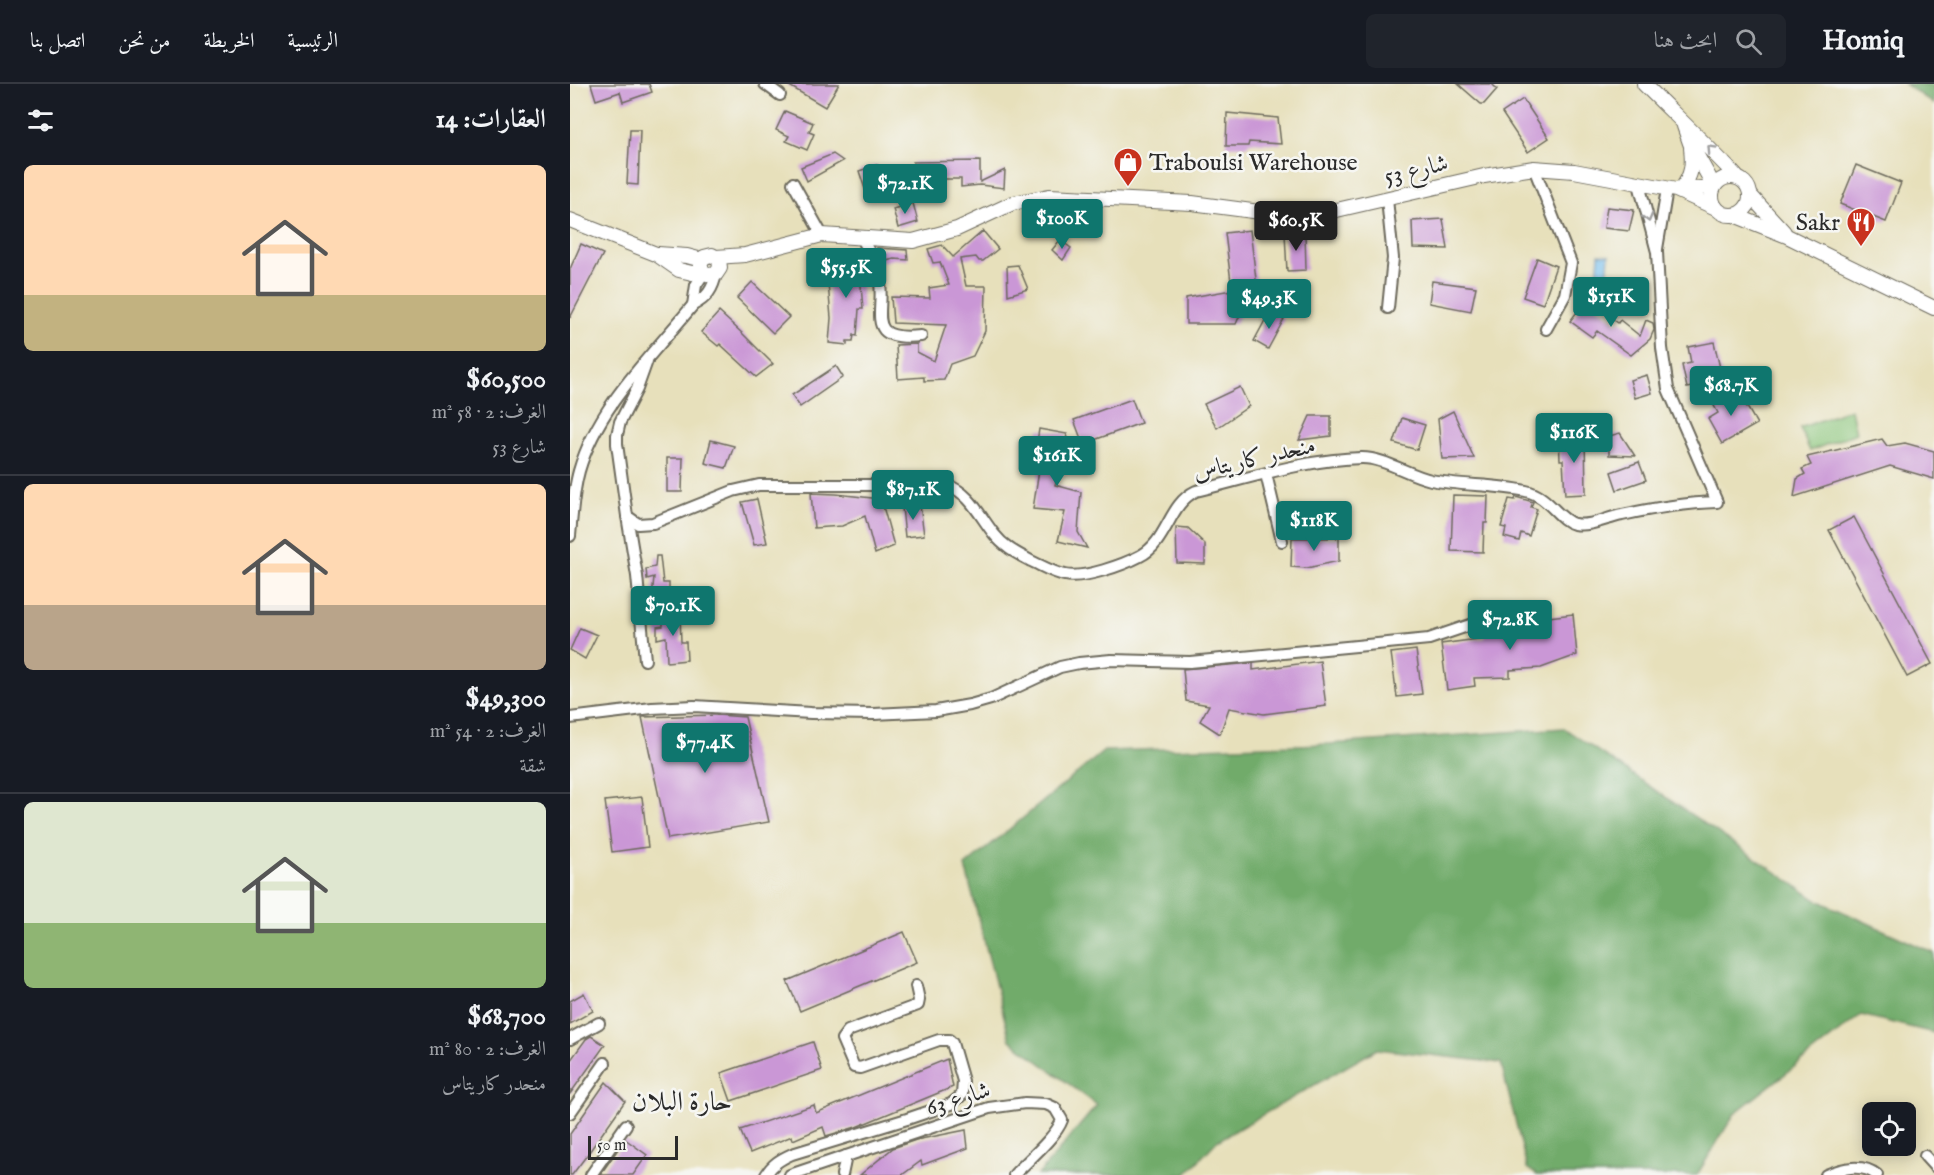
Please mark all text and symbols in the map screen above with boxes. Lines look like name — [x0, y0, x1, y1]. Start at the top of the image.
search box — [1366, 14, 1786, 68]
text: Homiq — [1822, 24, 1904, 59]
icon: search — [1732, 25, 1765, 58]
text: ابحث هنا — [1654, 27, 1717, 55]
text: اتصل بنا — [30, 28, 85, 55]
text: من نحن — [118, 28, 170, 55]
text: الخريطة — [203, 28, 255, 55]
text: الرئيسية — [288, 28, 338, 55]
text: العقارات: 14 — [435, 103, 546, 136]
icon: filters — [24, 104, 57, 137]
one-way arrow — [1707, 145, 1718, 156]
shop icon: Traboulsi Warehouse — [1112, 146, 1144, 188]
place label: Traboulsi Warehouse — [1149, 148, 1358, 179]
street label: شارع 53 — [1381, 148, 1452, 196]
pin: $72.1K — [856, 164, 954, 215]
text: $72.1K — [877, 171, 933, 196]
pin: $100K — [1020, 199, 1104, 250]
pin: $60.5K — [1247, 201, 1345, 252]
icon: home — [231, 204, 339, 312]
text: $100K — [1036, 206, 1088, 231]
restaurant icon: Sakr — [1845, 206, 1877, 248]
text: $60.5K — [1268, 208, 1324, 233]
place label: Sakr — [1796, 208, 1840, 239]
one-way arrow — [1641, 212, 1653, 223]
pin: $55.5K — [797, 248, 895, 299]
text: $55.5K — [820, 255, 872, 280]
pin: $151K — [1569, 277, 1653, 328]
pin: $49.3K — [1220, 279, 1318, 330]
text: $151K — [1587, 284, 1635, 309]
text: $49.3K — [1241, 286, 1297, 311]
text: $60,500 — [466, 363, 546, 396]
pin: $68.7K — [1682, 366, 1780, 417]
text: $68.7K — [1704, 373, 1758, 398]
text: الغرف: 2 · 58 m² — [432, 400, 546, 425]
pin: $116K — [1532, 413, 1616, 464]
text: $116K — [1550, 420, 1598, 445]
street label: منحدر كاريتاس — [1190, 430, 1319, 489]
text: شارع 53 — [492, 435, 546, 460]
pin: $161K — [1015, 436, 1099, 487]
text: $161K — [1033, 443, 1081, 468]
pin: $87.1K — [864, 470, 962, 521]
text: $87.1K — [886, 477, 940, 502]
pin: $118K — [1272, 501, 1356, 552]
text: $118K — [1290, 508, 1338, 533]
icon: home — [231, 523, 339, 631]
pin: $70.1K — [624, 586, 722, 637]
text: $70.1K — [645, 593, 701, 618]
pin: $72.8K — [1461, 600, 1559, 651]
text: $72.8K — [1482, 607, 1538, 632]
text: $49,300 — [465, 682, 546, 715]
text: الغرف: 2 · 54 m² — [430, 719, 546, 744]
pin: $77.4K — [656, 723, 754, 774]
text: $77.4K — [676, 730, 734, 755]
text: شقة — [520, 754, 546, 779]
icon: home — [231, 841, 339, 949]
text: $68,700 — [467, 1000, 546, 1033]
text: الغرف: 2 · 80 m² — [429, 1037, 546, 1062]
text: منحدر كاريتاس — [442, 1072, 546, 1097]
street label: شارع 63 — [922, 1075, 995, 1127]
district label: حارة البلان — [632, 1086, 732, 1120]
map controls — [1862, 1102, 1916, 1156]
button: locate — [1862, 1102, 1916, 1156]
scale bar — [588, 1133, 678, 1160]
text: 50 m — [597, 1136, 626, 1156]

